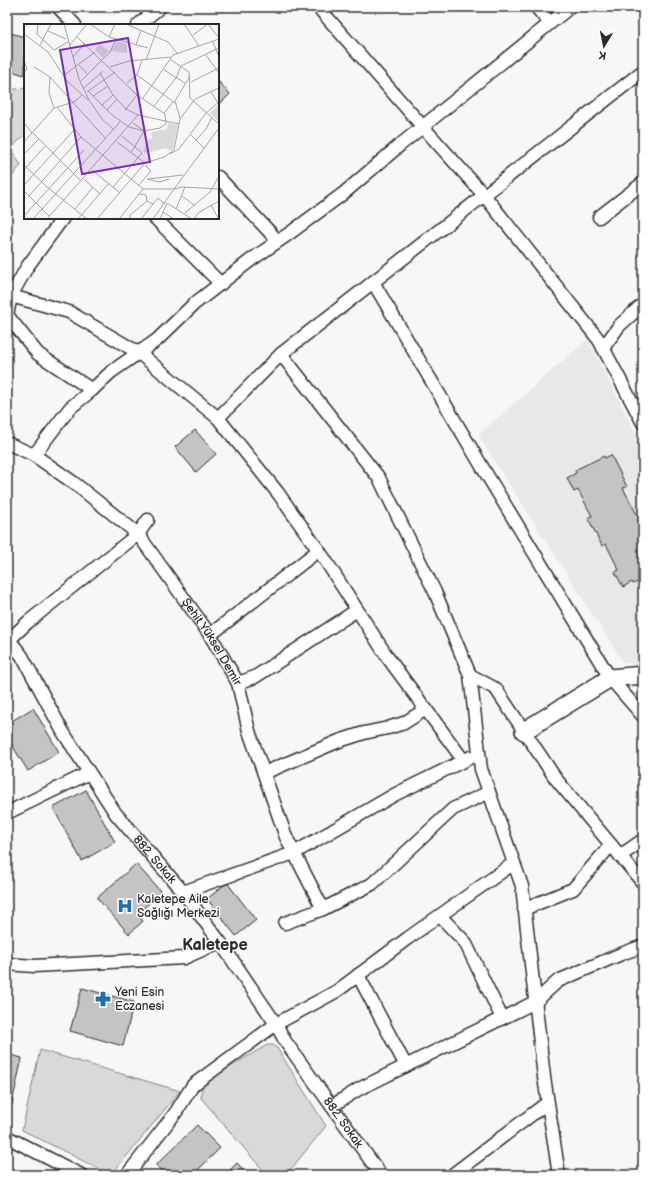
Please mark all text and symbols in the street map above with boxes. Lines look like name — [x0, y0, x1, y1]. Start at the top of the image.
inset map — [24, 24, 219, 219]
north arrow — [584, 26, 624, 66]
text: K — [597, 48, 607, 62]
street label: Şehit Yüksel Demir — [178, 595, 245, 689]
street label: 882. Sokak — [130, 832, 180, 887]
place label: Kaletepe Aile Sağlığı Merkezi — [137, 892, 220, 921]
hospital icon: Kaletepe Aile Sağlığı Merkezi — [116, 897, 134, 915]
district label: Kaletepe — [182, 936, 248, 955]
place label: Yeni Esin Eczanesi — [114, 985, 165, 1014]
pharmacy icon: Yeni Esin Eczanesi — [94, 990, 112, 1008]
street label: 882. Sokak — [320, 1094, 366, 1151]

